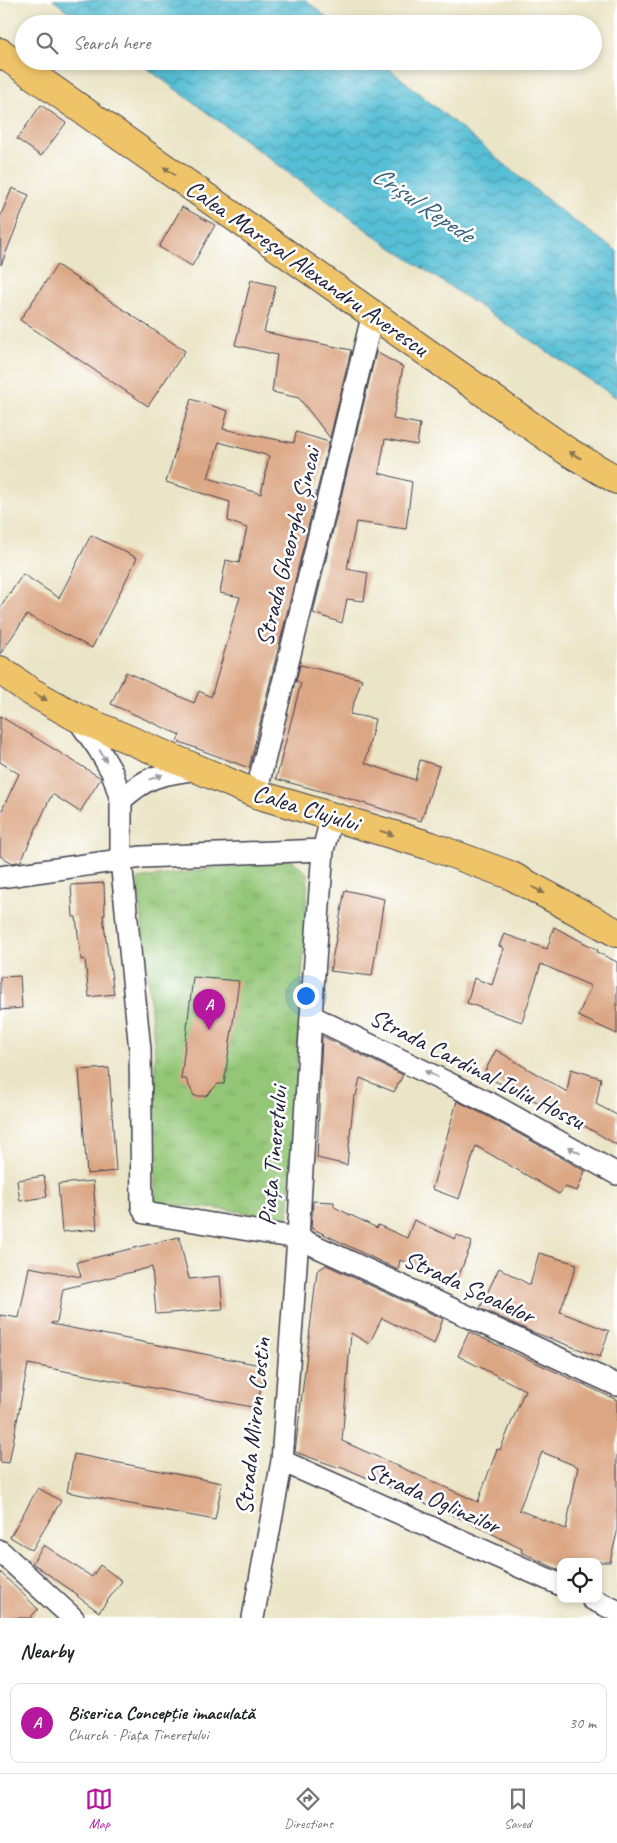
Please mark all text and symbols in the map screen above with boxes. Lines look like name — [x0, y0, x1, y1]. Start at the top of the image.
search box — [15, 15, 602, 70]
icon: search — [33, 29, 61, 57]
text: Search here — [73, 31, 150, 55]
water label: Crișul Repede — [366, 158, 484, 252]
one-way arrow — [163, 166, 176, 176]
street label: Calea Mareșal Alexandru Averescu — [180, 172, 436, 365]
street label: Strada Gheorghe Șincai — [248, 441, 329, 649]
one-way arrow — [568, 451, 581, 460]
one-way arrow — [33, 693, 48, 701]
one-way arrow — [99, 749, 107, 764]
one-way arrow — [149, 773, 164, 781]
street label: Calea Clujului — [249, 777, 366, 840]
one-way arrow — [379, 829, 394, 837]
one-way arrow — [531, 886, 546, 894]
your location — [293, 983, 319, 1009]
pin: A — [193, 989, 225, 1030]
street label: Strada Cardinal Iuliu Hossu — [364, 1001, 591, 1138]
one-way arrow — [424, 1070, 438, 1078]
street label: Piața Tineretului — [251, 1082, 295, 1227]
one-way arrow — [567, 1146, 582, 1154]
street label: Strada Școalelor — [398, 1243, 542, 1333]
street label: Strada Miron Costin — [228, 1335, 278, 1516]
street label: Strada Oglinzilor — [361, 1454, 507, 1543]
map controls — [557, 1558, 602, 1603]
button: locate — [557, 1558, 602, 1603]
text: Nearby — [20, 1638, 73, 1664]
text: Biserica Concepție imaculată — [68, 1701, 255, 1725]
text: A — [33, 1713, 41, 1733]
text: 30 m — [569, 1713, 596, 1733]
text: Church · Piața Tineretului — [68, 1725, 208, 1745]
tab: Map — [85, 1785, 113, 1832]
tab: Directions — [284, 1785, 333, 1832]
tab: Saved — [504, 1785, 532, 1832]

